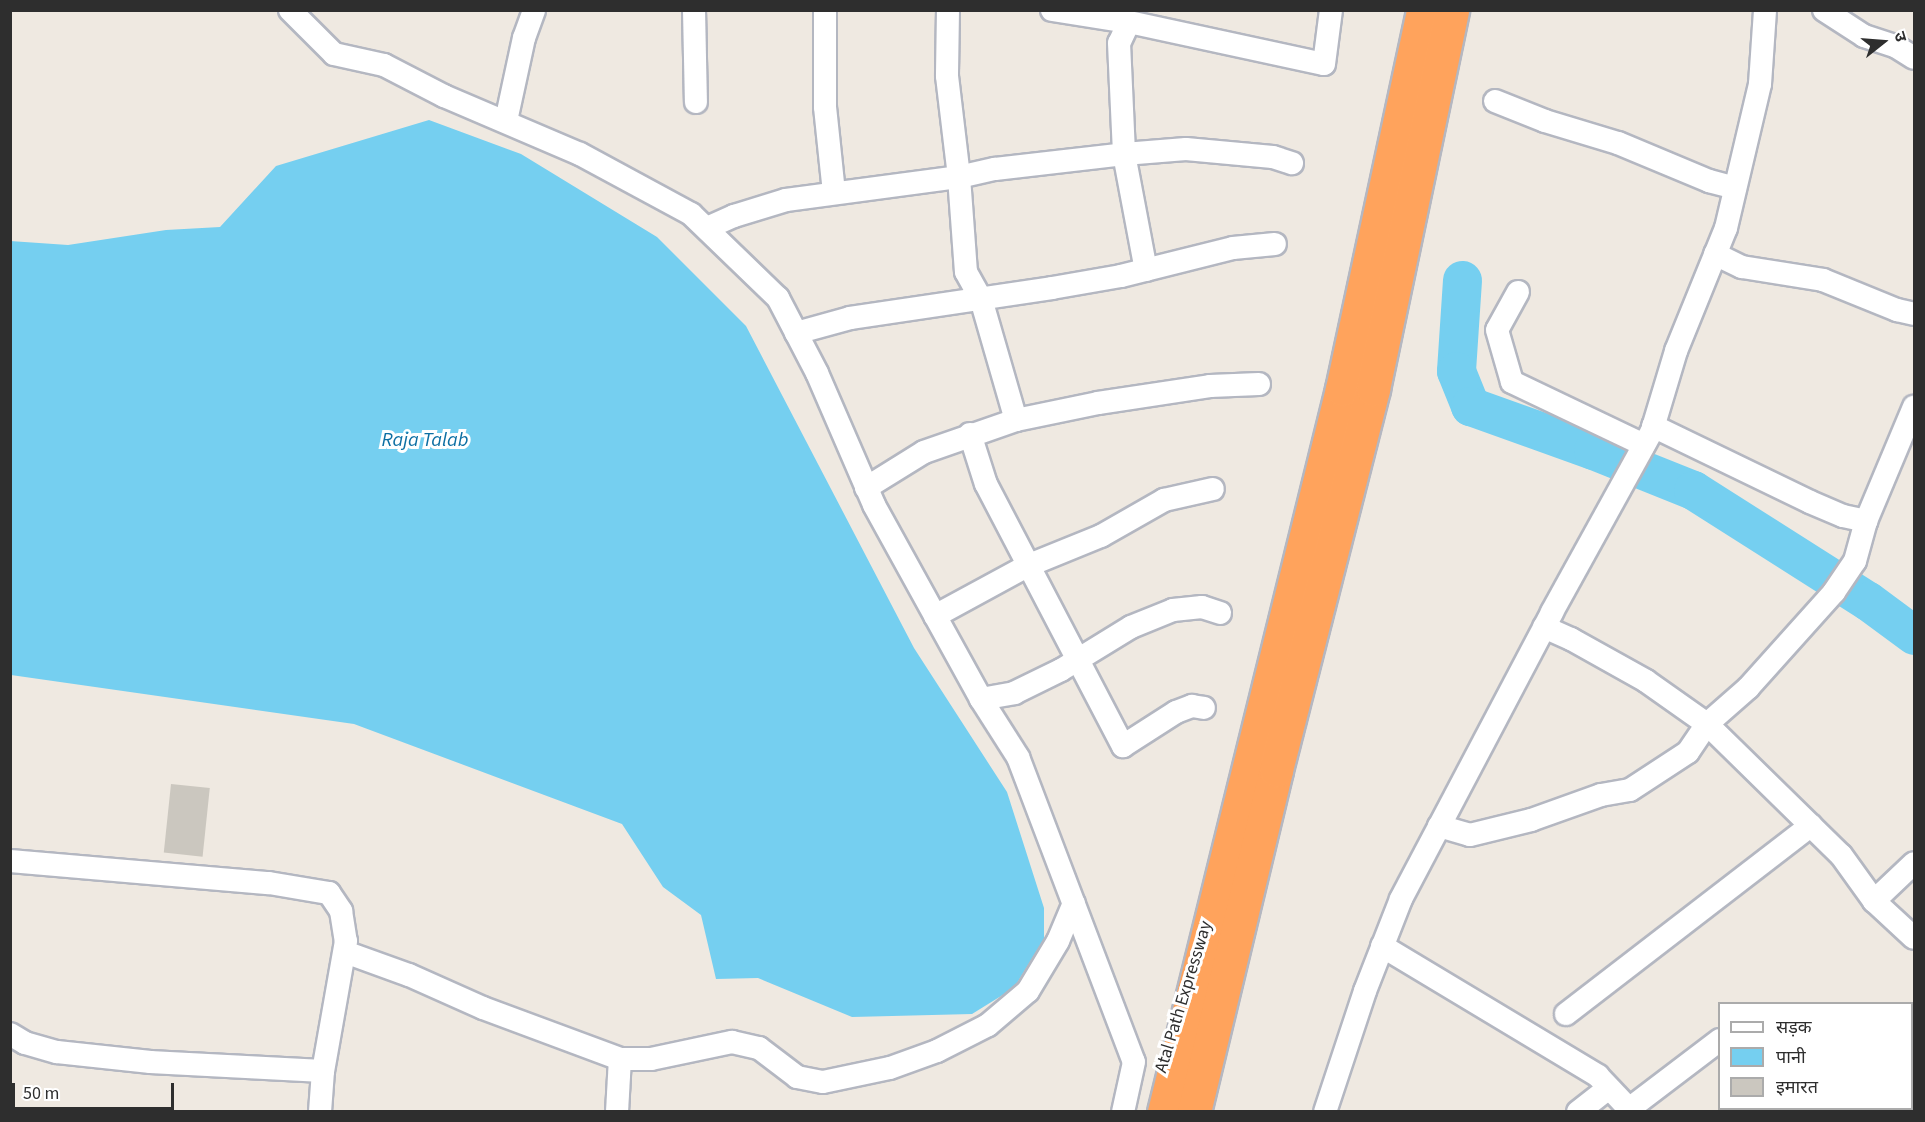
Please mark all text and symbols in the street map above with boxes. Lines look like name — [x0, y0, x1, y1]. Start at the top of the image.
north arrow — [1853, 12, 1913, 72]
text: उ — [1888, 29, 1912, 44]
water label: Raja Talab — [382, 428, 468, 452]
street label: Atal Path Expressway — [1151, 919, 1217, 1075]
legend — [1718, 1002, 1913, 1110]
text: सड़क — [1776, 1015, 1812, 1040]
text: पानी — [1776, 1045, 1806, 1070]
scale bar — [15, 1071, 177, 1109]
text: इमारत — [1776, 1075, 1818, 1100]
text: 50 m — [23, 1081, 59, 1106]

